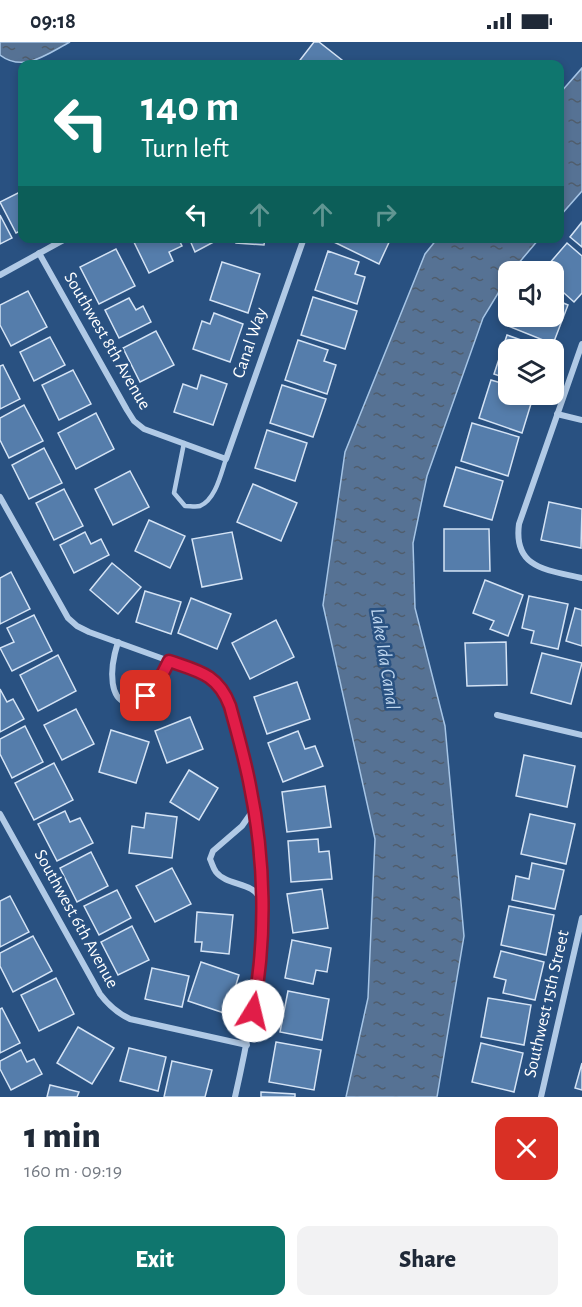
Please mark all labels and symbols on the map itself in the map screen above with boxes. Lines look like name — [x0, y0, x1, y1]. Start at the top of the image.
street label: Southwest 8th Avenue — [60, 269, 154, 413]
street label: Canal Way — [230, 305, 271, 381]
water label: Lake Ida Canal — [367, 607, 403, 711]
pin — [120, 670, 171, 721]
street label: Southwest 6th Avenue — [30, 847, 122, 991]
street label: Southwest 15th Street — [521, 928, 573, 1079]
position arrow — [221, 979, 285, 1043]

